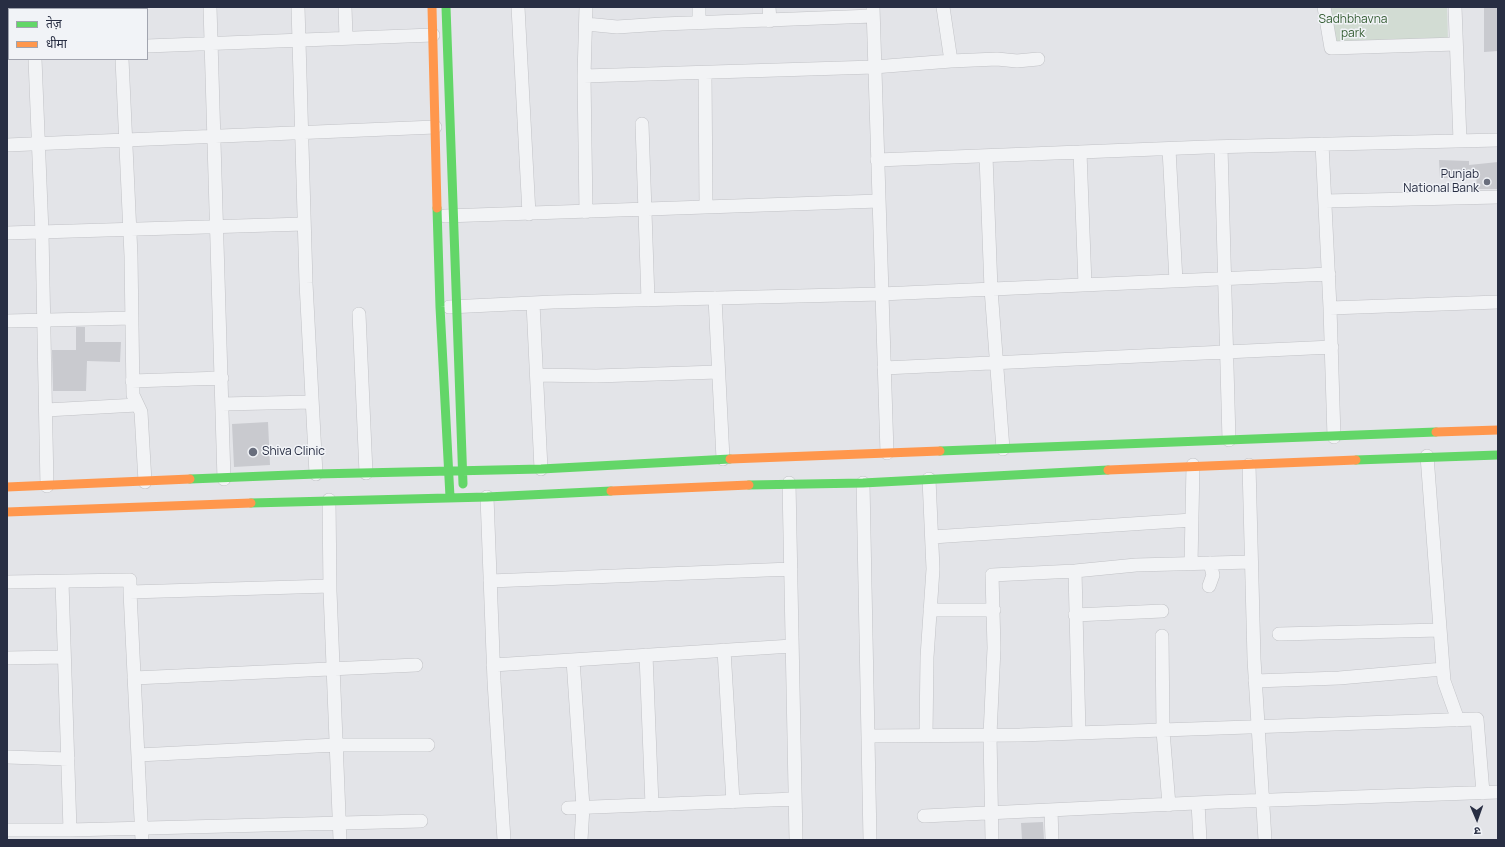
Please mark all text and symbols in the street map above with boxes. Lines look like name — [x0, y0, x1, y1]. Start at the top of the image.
legend — [8, 8, 148, 60]
park label: Sadhbhavna park — [1319, 13, 1387, 41]
text: तेज़ — [46, 15, 62, 32]
text: धीमा — [46, 35, 67, 52]
place label: Punjab National Bank — [1403, 168, 1479, 196]
marker: Punjab National Bank — [1482, 177, 1492, 187]
place label: Shiva Clinic — [262, 445, 325, 459]
marker: Shiva Clinic — [247, 446, 259, 458]
north arrow — [1457, 799, 1497, 839]
text: उ — [1474, 824, 1481, 839]

